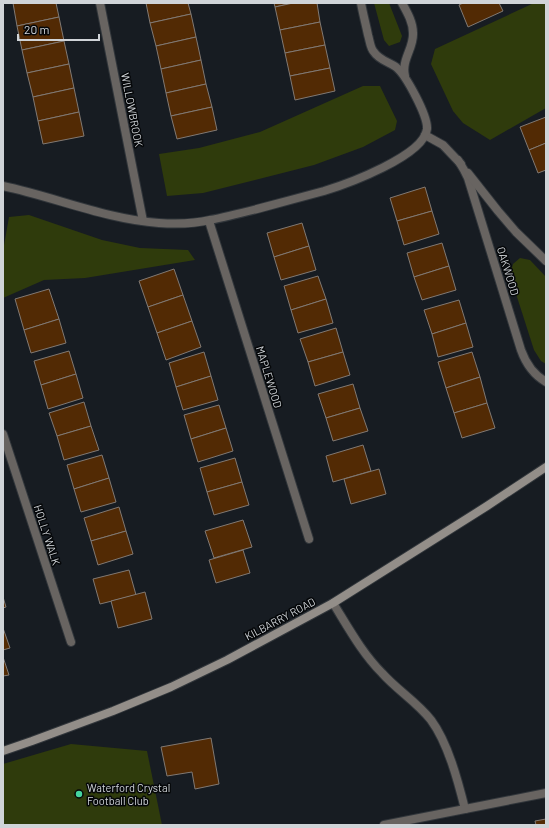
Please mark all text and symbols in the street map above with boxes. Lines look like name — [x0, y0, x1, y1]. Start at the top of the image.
scale bar — [18, 16, 99, 42]
text: 20 m — [24, 22, 50, 36]
street label: WILLOWBROOK — [119, 72, 146, 148]
street label: OAKWOOD — [495, 245, 522, 297]
street label: MAPLEWOOD — [254, 344, 285, 410]
street label: HOLLY WALK — [32, 503, 63, 567]
street label: KILBARRY ROAD — [242, 594, 317, 643]
place label: Waterford Crystal Football Club — [87, 781, 170, 807]
marker: Waterford Crystal Football Club — [74, 789, 84, 799]

